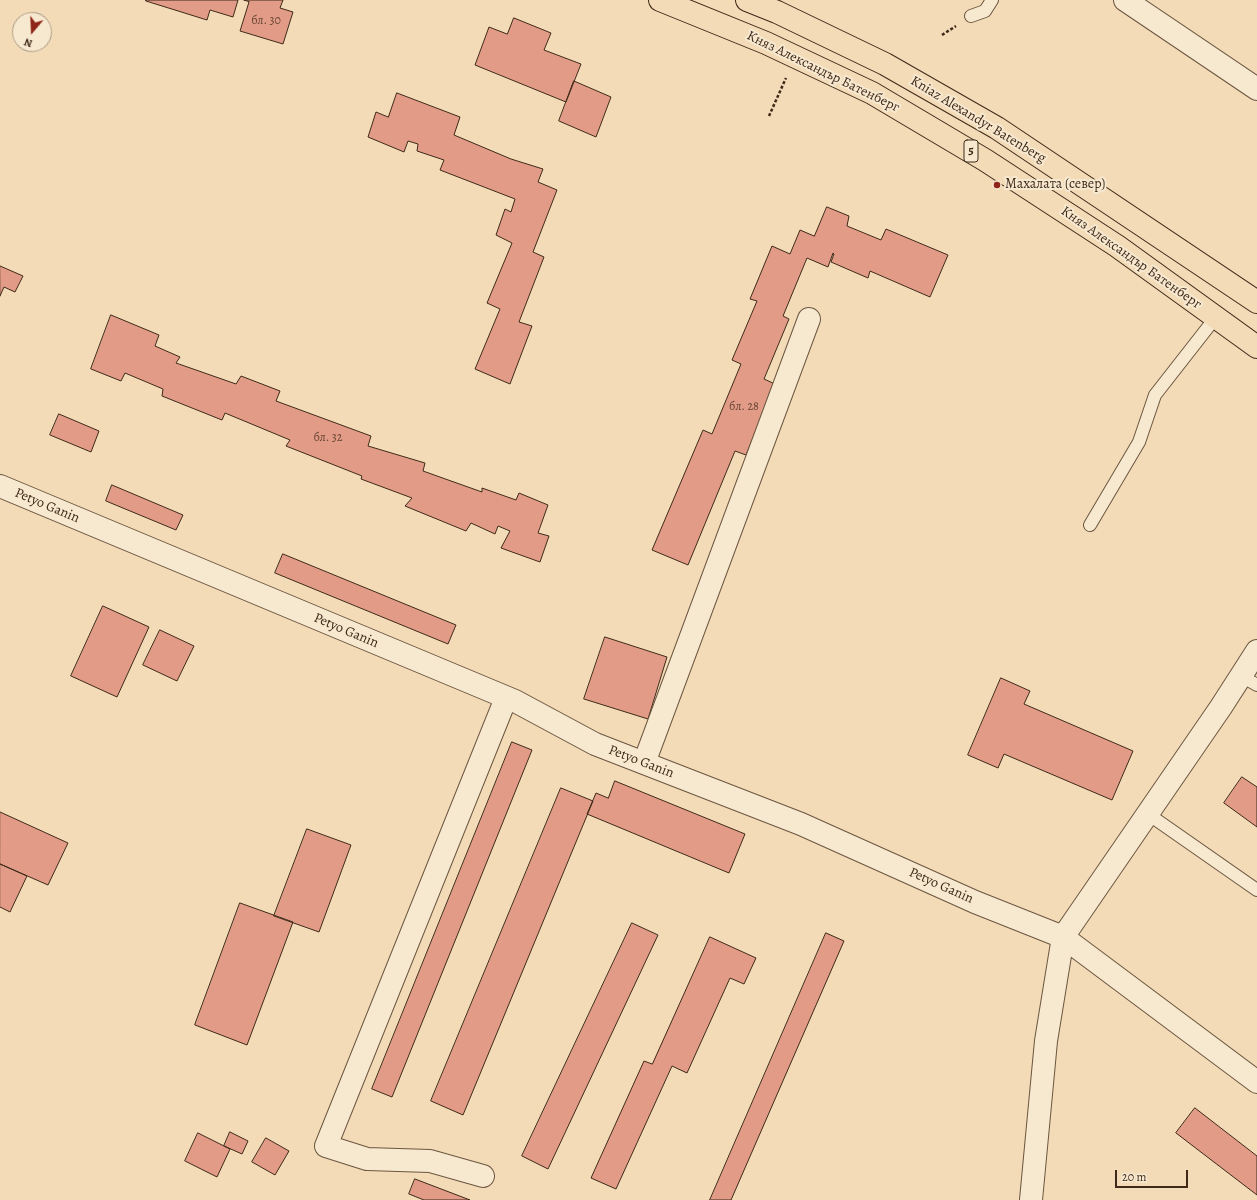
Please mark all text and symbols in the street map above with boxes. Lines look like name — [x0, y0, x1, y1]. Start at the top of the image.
north arrow — [12, 12, 52, 52]
house number: бл. 30 — [251, 14, 281, 28]
street label: Княз Александър Батенберг — [744, 28, 902, 116]
text: N — [22, 34, 34, 51]
street label: Kniaz Alexandyr Batenberg — [907, 73, 1049, 167]
road number: 5 — [964, 140, 978, 162]
place label: Махалата (север) — [1005, 177, 1105, 193]
marker: Махалата (север) — [992, 180, 1002, 190]
street label: Княз Александър Батенберг — [1057, 203, 1205, 313]
house number: бл. 28 — [729, 400, 759, 414]
house number: бл. 32 — [314, 431, 342, 445]
street label: Petyo Ganin — [12, 485, 82, 527]
street label: Petyo Ganin — [311, 610, 381, 652]
street label: Petyo Ganin — [606, 742, 676, 782]
street label: Petyo Ganin — [906, 864, 976, 908]
scale bar — [1117, 1162, 1190, 1188]
text: 20 m — [1122, 1169, 1146, 1185]

